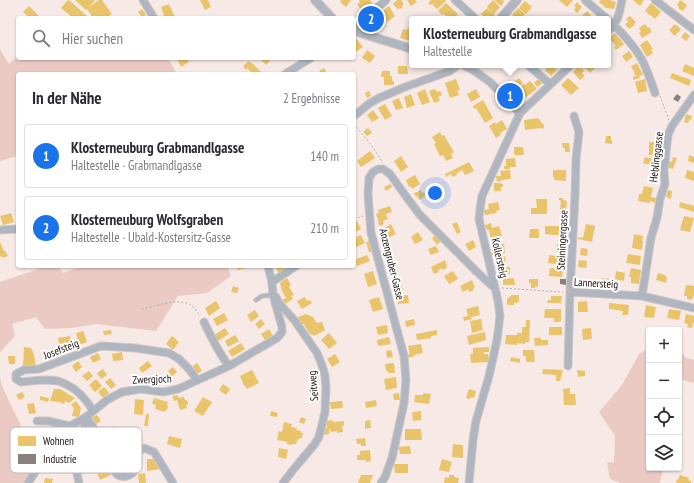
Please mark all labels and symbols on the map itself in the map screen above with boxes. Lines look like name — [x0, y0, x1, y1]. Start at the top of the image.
pin: 2 — [358, 4, 384, 34]
pin: 1 — [497, 81, 523, 111]
street label: Heblinggasse — [646, 130, 666, 183]
your location — [425, 183, 445, 203]
street label: Steiningergasse — [553, 209, 571, 270]
street label: Anzengruber-Gasse — [376, 227, 408, 302]
street label: Kollersteig — [489, 237, 511, 280]
street label: Lannersteig — [573, 275, 619, 291]
street label: Josefsteig — [40, 336, 81, 362]
street label: Seitweg — [305, 370, 321, 402]
street label: Zwergjoch — [132, 371, 172, 387]
legend — [10, 427, 142, 473]
text: Wohnen — [43, 434, 74, 448]
text: Industrie — [43, 452, 77, 466]

